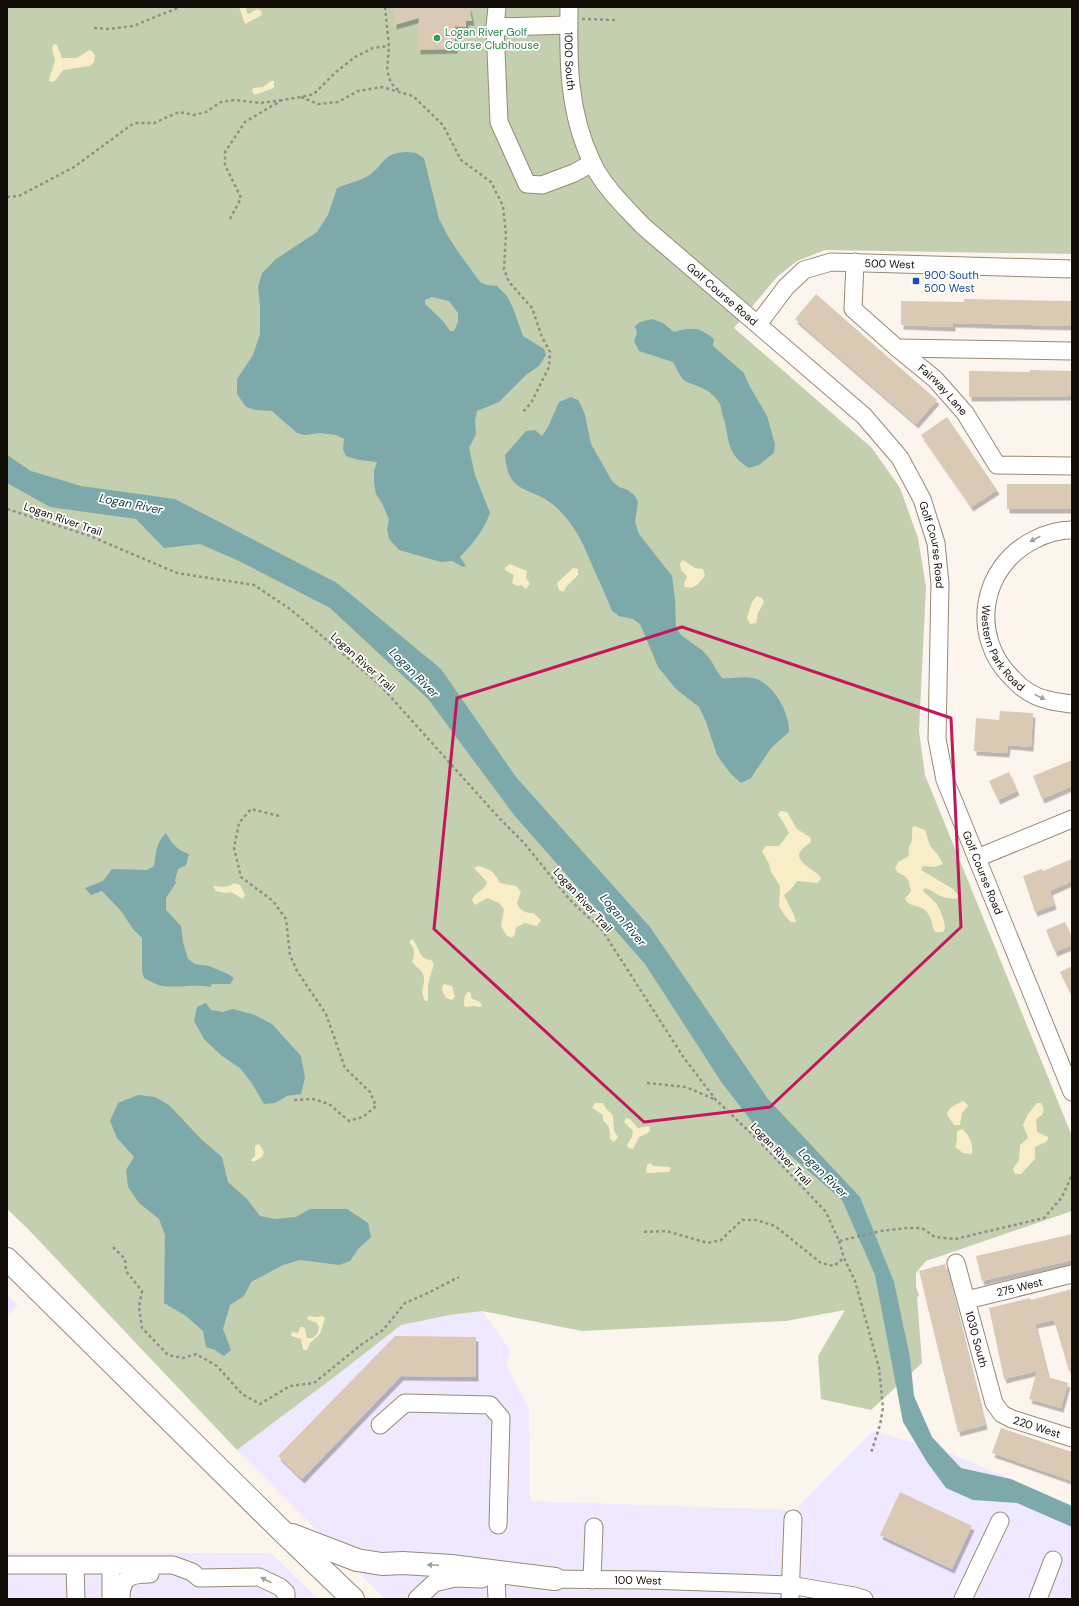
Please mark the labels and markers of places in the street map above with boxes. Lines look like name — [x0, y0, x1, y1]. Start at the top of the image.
place label: Logan River Golf Course Clubhouse — [445, 25, 539, 52]
marker: Logan River Golf Course Clubhouse — [432, 33, 442, 43]
place label: 900 South 500 West — [924, 268, 979, 295]
marker: 900 South 500 West — [911, 276, 921, 286]

